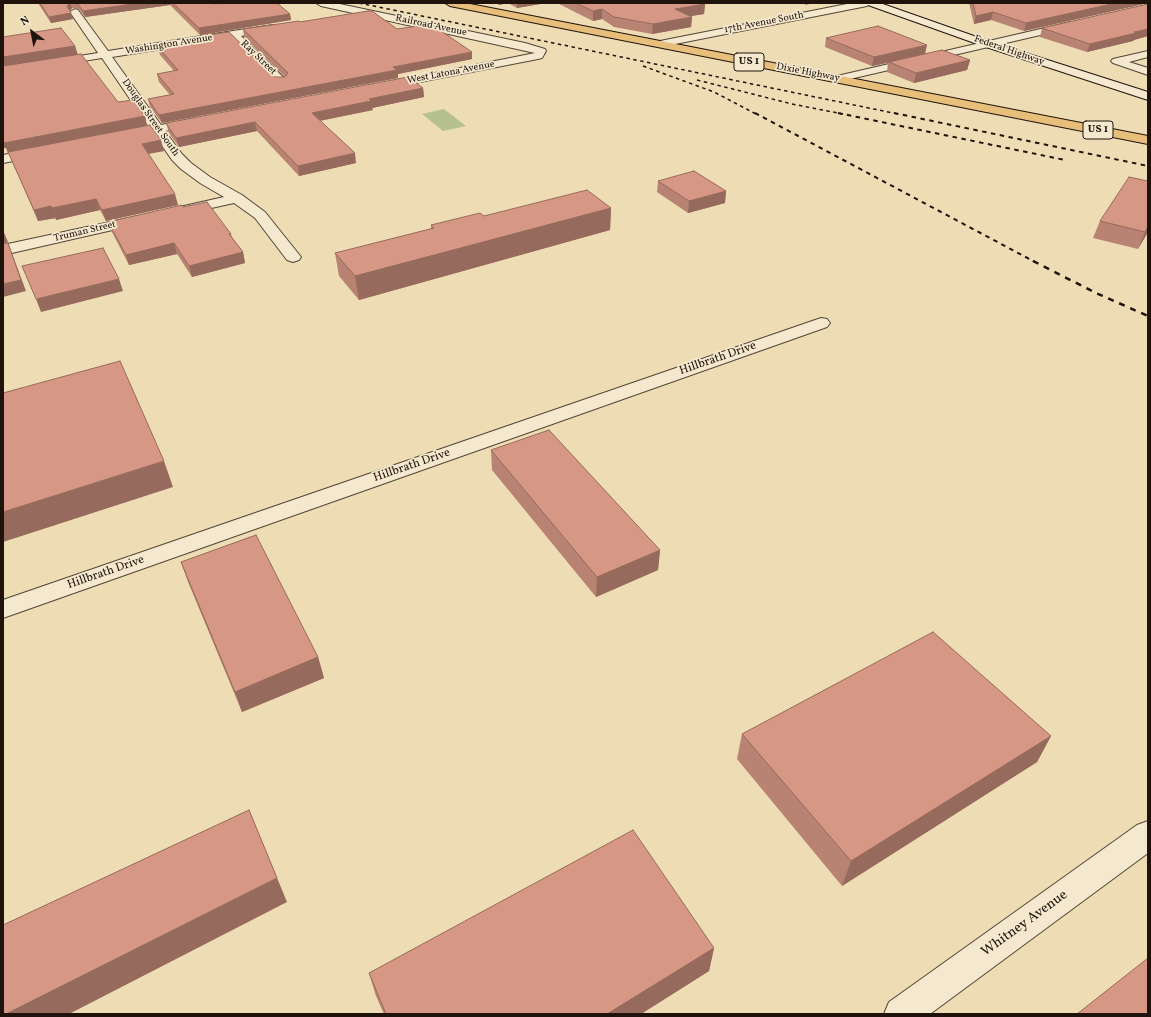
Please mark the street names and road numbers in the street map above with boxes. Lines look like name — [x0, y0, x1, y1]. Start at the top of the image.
street label: 17th Avenue South — [723, 9, 805, 37]
street label: Railroad Avenue — [394, 13, 468, 39]
street label: Washington Avenue — [125, 32, 213, 58]
street label: Federal Highway — [972, 33, 1046, 69]
street label: Ray Street — [238, 38, 278, 78]
road number: US 1 — [734, 53, 764, 71]
street label: West Latona Avenue — [406, 59, 496, 87]
street label: Dixie Highway — [775, 61, 841, 85]
street label: Douglas Street South — [119, 77, 181, 159]
road number: US 1 — [1083, 121, 1113, 139]
street label: Truman Street — [53, 219, 117, 245]
street label: Hillbrath Drive — [678, 339, 758, 379]
street label: Hillbrath Drive — [372, 446, 452, 486]
street label: Hillbrath Drive — [66, 553, 146, 593]
street label: Whitney Avenue — [979, 887, 1071, 961]

